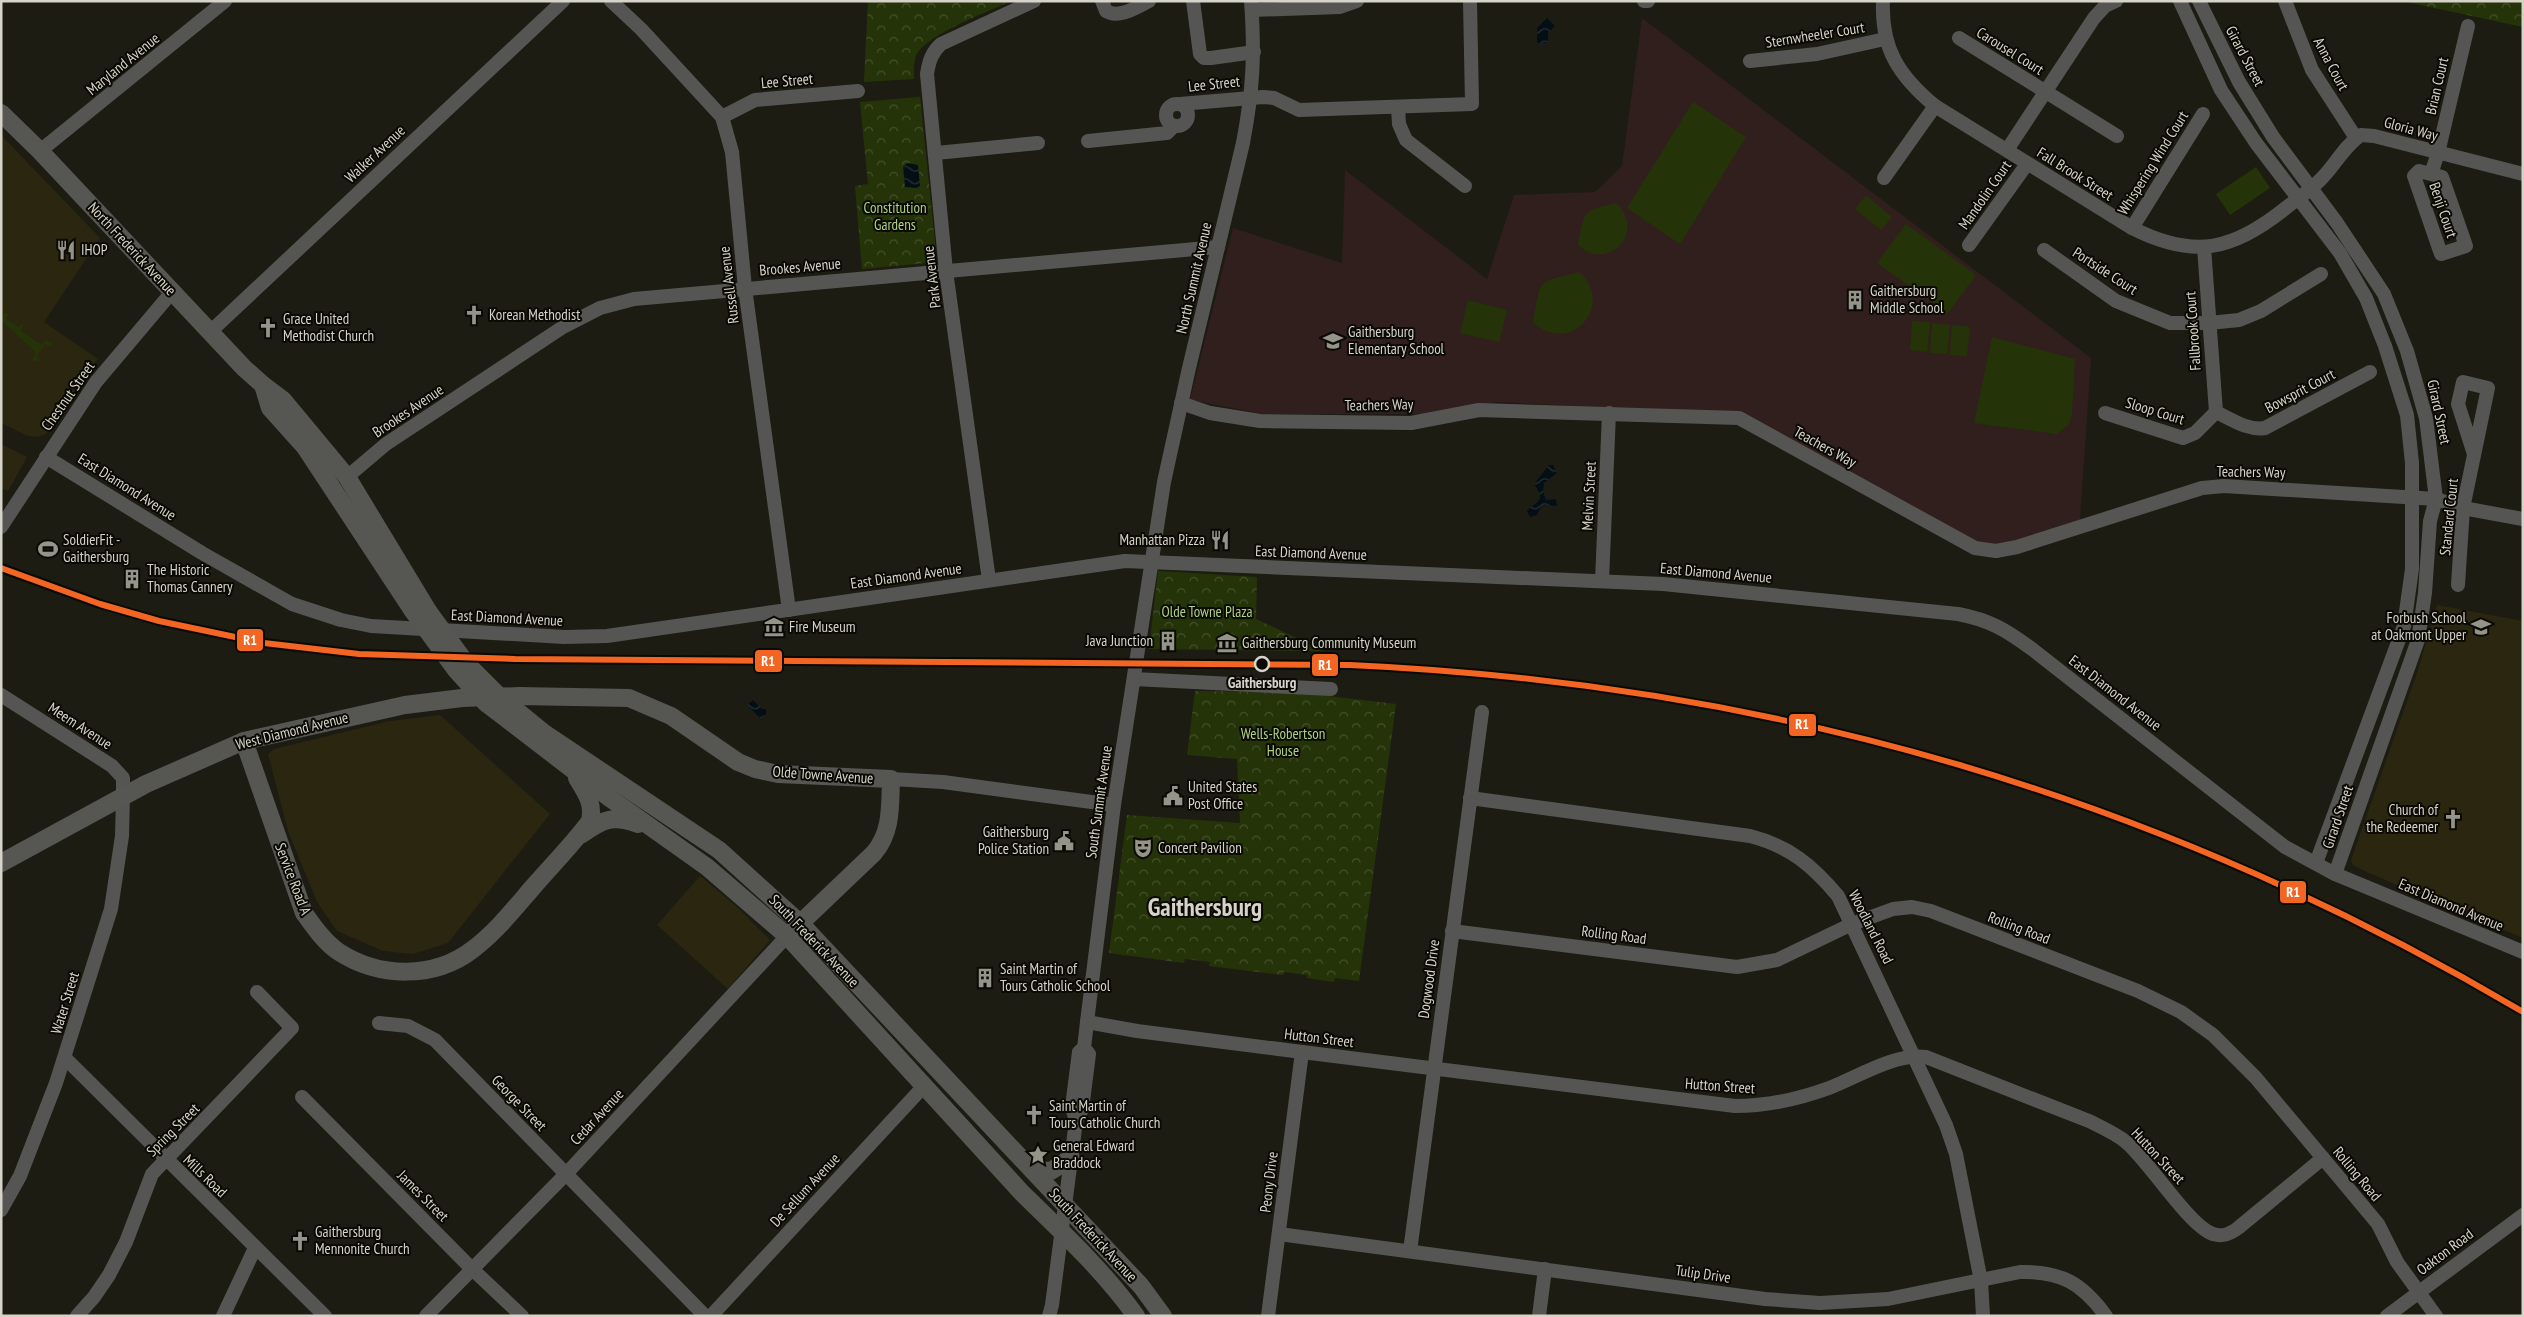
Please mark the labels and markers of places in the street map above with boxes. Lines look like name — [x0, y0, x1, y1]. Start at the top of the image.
restaurant icon: IHOP — [55, 239, 77, 261]
place label: IHOP — [81, 240, 108, 259]
place label: Gaithersburg Middle School — [1870, 281, 1944, 317]
building icon: Gaithersburg Middle School — [1844, 289, 1866, 311]
church icon: Korean Methodist — [463, 304, 485, 326]
place label: Korean Methodist — [489, 305, 580, 324]
place label: Grace United Methodist Church — [283, 309, 374, 345]
church icon: Grace United Methodist Church — [257, 317, 279, 339]
place label: Gaithersburg Elementary School — [1348, 322, 1445, 358]
school or university icon: Gaithersburg Elementary School — [1322, 330, 1344, 352]
restaurant icon: Manhattan Pizza — [1209, 529, 1231, 551]
place label: SoldierFit - Gaithersburg — [63, 530, 129, 566]
place label: Manhattan Pizza — [1119, 530, 1205, 549]
sports icon: SoldierFit - Gaithersburg — [37, 538, 59, 560]
place label: The Historic Thomas Cannery — [147, 560, 233, 596]
building icon: The Historic Thomas Cannery — [121, 568, 143, 590]
place label: Forbush School at Oakmont Upper — [2371, 608, 2467, 644]
museum icon: Fire Museum — [763, 616, 785, 638]
school or university icon: Forbush School at Oakmont Upper — [2470, 616, 2492, 638]
place label: Fire Museum — [789, 617, 856, 636]
building icon: Java Junction — [1157, 630, 1179, 652]
place label: Java Junction — [1085, 631, 1153, 650]
museum icon: Gaithersburg Community Museum — [1216, 632, 1238, 654]
place label: Gaithersburg Community Museum — [1242, 633, 1416, 652]
marker: Gaithersburg — [1254, 656, 1270, 672]
place label: Gaithersburg — [1228, 673, 1297, 692]
place label: United States Post Office — [1188, 777, 1257, 813]
public building icon: United States Post Office — [1162, 785, 1184, 807]
place label: Church of the Redeemer — [2366, 800, 2439, 836]
church icon: Church of the Redeemer — [2442, 808, 2464, 830]
place label: Gaithersburg Police Station — [978, 822, 1049, 858]
public building icon: Gaithersburg Police Station — [1053, 830, 1075, 852]
theatre icon: Concert Pavilion — [1132, 837, 1154, 859]
place label: Concert Pavilion — [1158, 838, 1242, 857]
place label: Saint Martin of Tours Catholic School — [1000, 959, 1111, 995]
building icon: Saint Martin of Tours Catholic School — [974, 967, 996, 989]
place label: Saint Martin of Tours Catholic Church — [1049, 1096, 1160, 1132]
church icon: Saint Martin of Tours Catholic Church — [1023, 1104, 1045, 1126]
place label: General Edward Braddock — [1053, 1136, 1135, 1172]
place icon: General Edward Braddock — [1027, 1144, 1049, 1166]
place label: Gaithersburg Mennonite Church — [315, 1222, 410, 1258]
church icon: Gaithersburg Mennonite Church — [289, 1230, 311, 1252]

